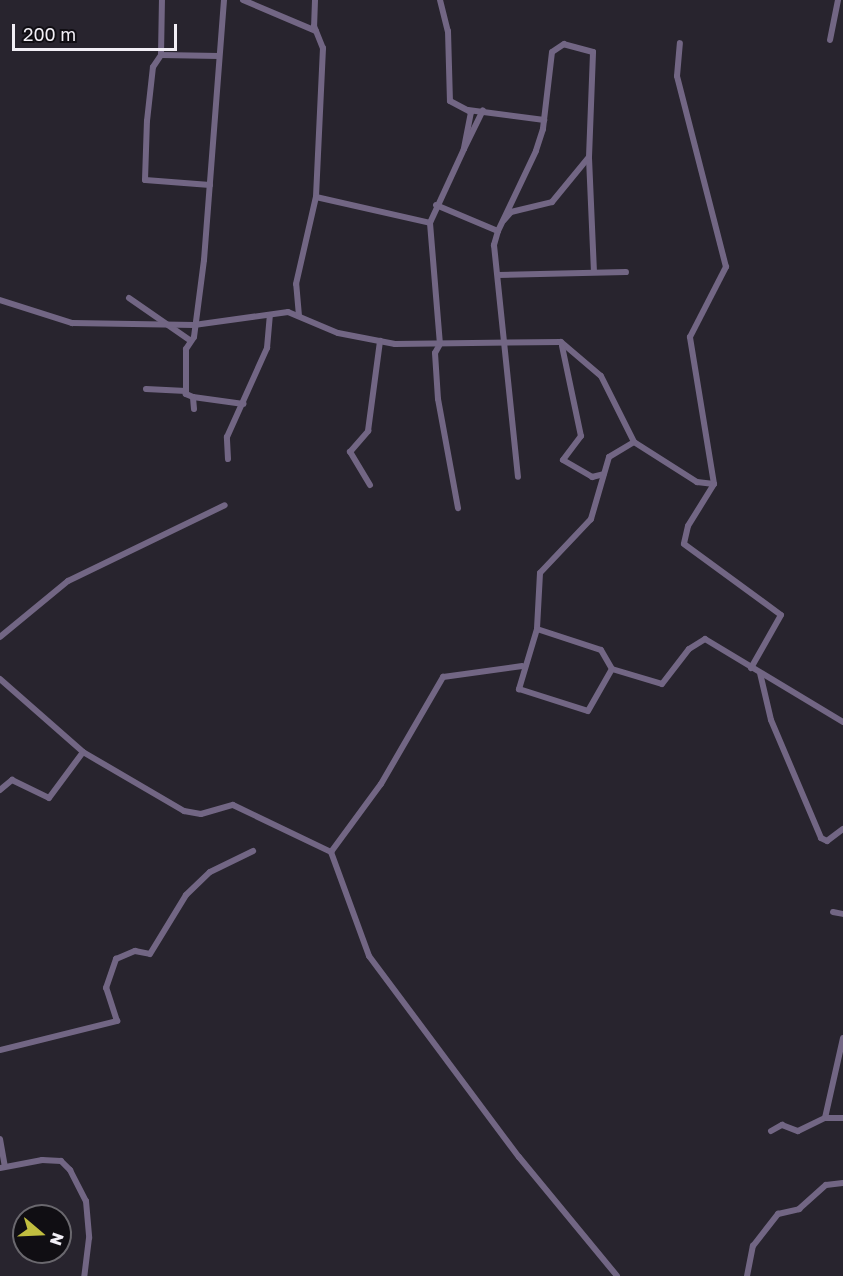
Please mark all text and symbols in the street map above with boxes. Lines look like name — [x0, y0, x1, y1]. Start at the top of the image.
scale bar — [15, 12, 180, 50]
text: 200 m — [23, 23, 76, 45]
north arrow — [12, 1204, 72, 1264]
text: N — [46, 1230, 69, 1248]

